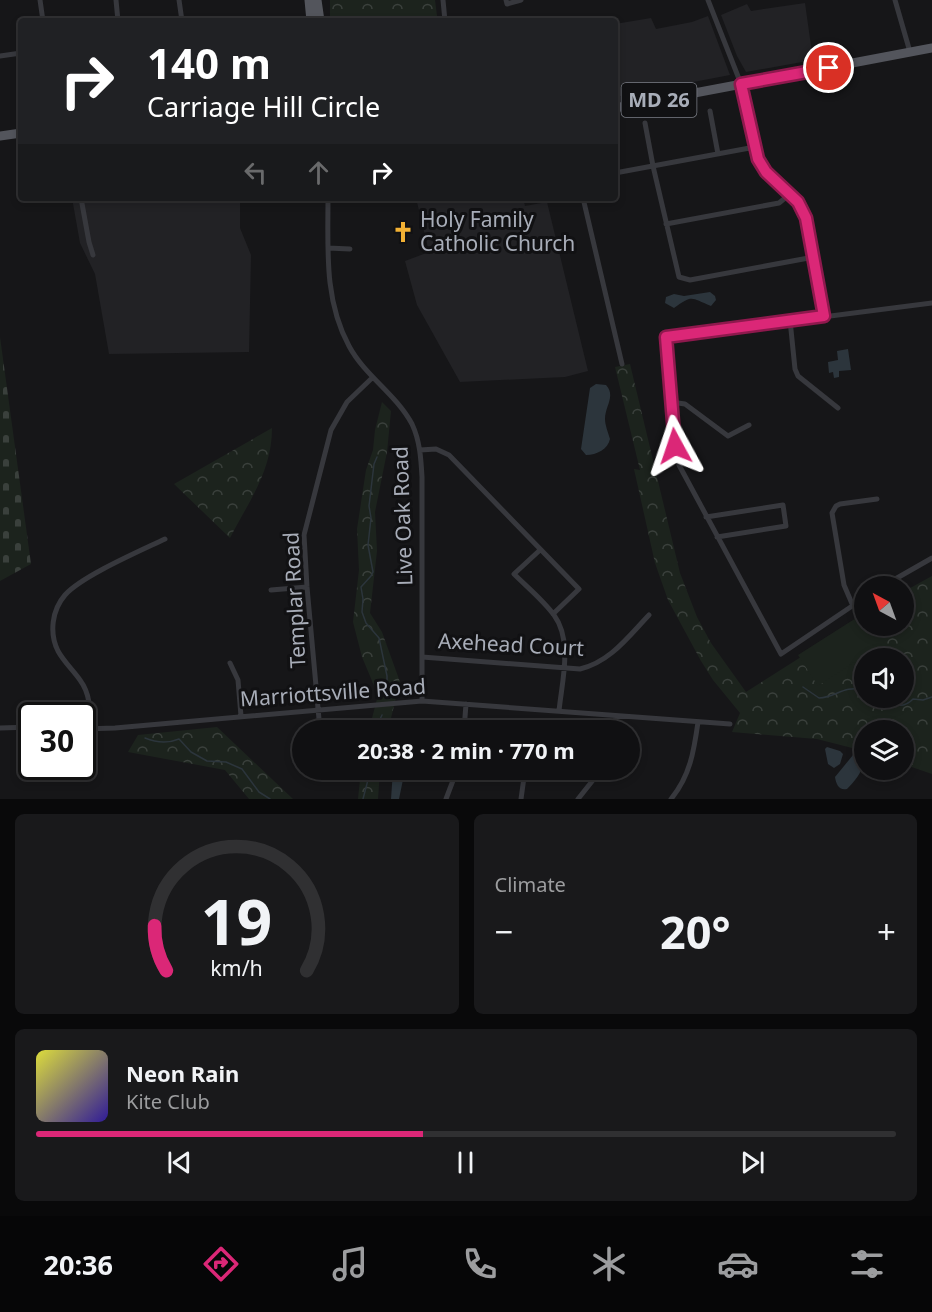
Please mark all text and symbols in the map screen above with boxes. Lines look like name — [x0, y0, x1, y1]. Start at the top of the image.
text: 140 m — [147, 34, 271, 91]
icon: right — [48, 42, 126, 120]
pin — [803, 42, 854, 93]
icon: arrive — [812, 51, 845, 84]
road number: MD 26 — [622, 83, 696, 117]
text: Carriage Hill Circle — [147, 88, 380, 125]
icon: left — [239, 156, 272, 189]
icon: ahead — [302, 156, 335, 189]
icon: right — [365, 156, 398, 189]
place label: Holy Family Catholic Church — [420, 205, 575, 257]
church icon: Holy Family Catholic Church — [391, 220, 415, 244]
position arrow — [643, 414, 707, 478]
street label: Live Oak Road — [386, 446, 418, 586]
street label: Templar Road — [276, 531, 312, 669]
north arrow — [854, 576, 914, 636]
map controls — [854, 576, 914, 780]
street label: Axehead Court — [437, 626, 585, 662]
button: sound — [854, 648, 914, 708]
street label: Marriottsville Road — [239, 672, 427, 712]
speed limit sign: 30 — [18, 702, 96, 780]
button: layers — [854, 720, 914, 780]
text: 20:38 · 2 min · 770 m — [357, 735, 575, 765]
text: Climate — [495, 871, 566, 898]
text: 19 — [201, 878, 272, 963]
text: 20° — [660, 901, 731, 962]
text: − — [495, 909, 513, 954]
text: + — [877, 909, 896, 954]
text: km/h — [210, 953, 263, 982]
text: Neon Rain — [126, 1058, 239, 1088]
text: Kite Club — [126, 1088, 210, 1115]
icon: previous — [163, 1146, 196, 1179]
icon: pause — [449, 1146, 482, 1179]
icon: next — [736, 1146, 769, 1179]
icon: directions — [200, 1243, 242, 1285]
icon: music — [329, 1243, 371, 1285]
icon: phone — [459, 1243, 501, 1285]
icon: climate — [588, 1243, 630, 1285]
icon: car — [717, 1243, 759, 1285]
icon: filters — [846, 1243, 888, 1285]
text: 20:36 — [44, 1246, 113, 1283]

